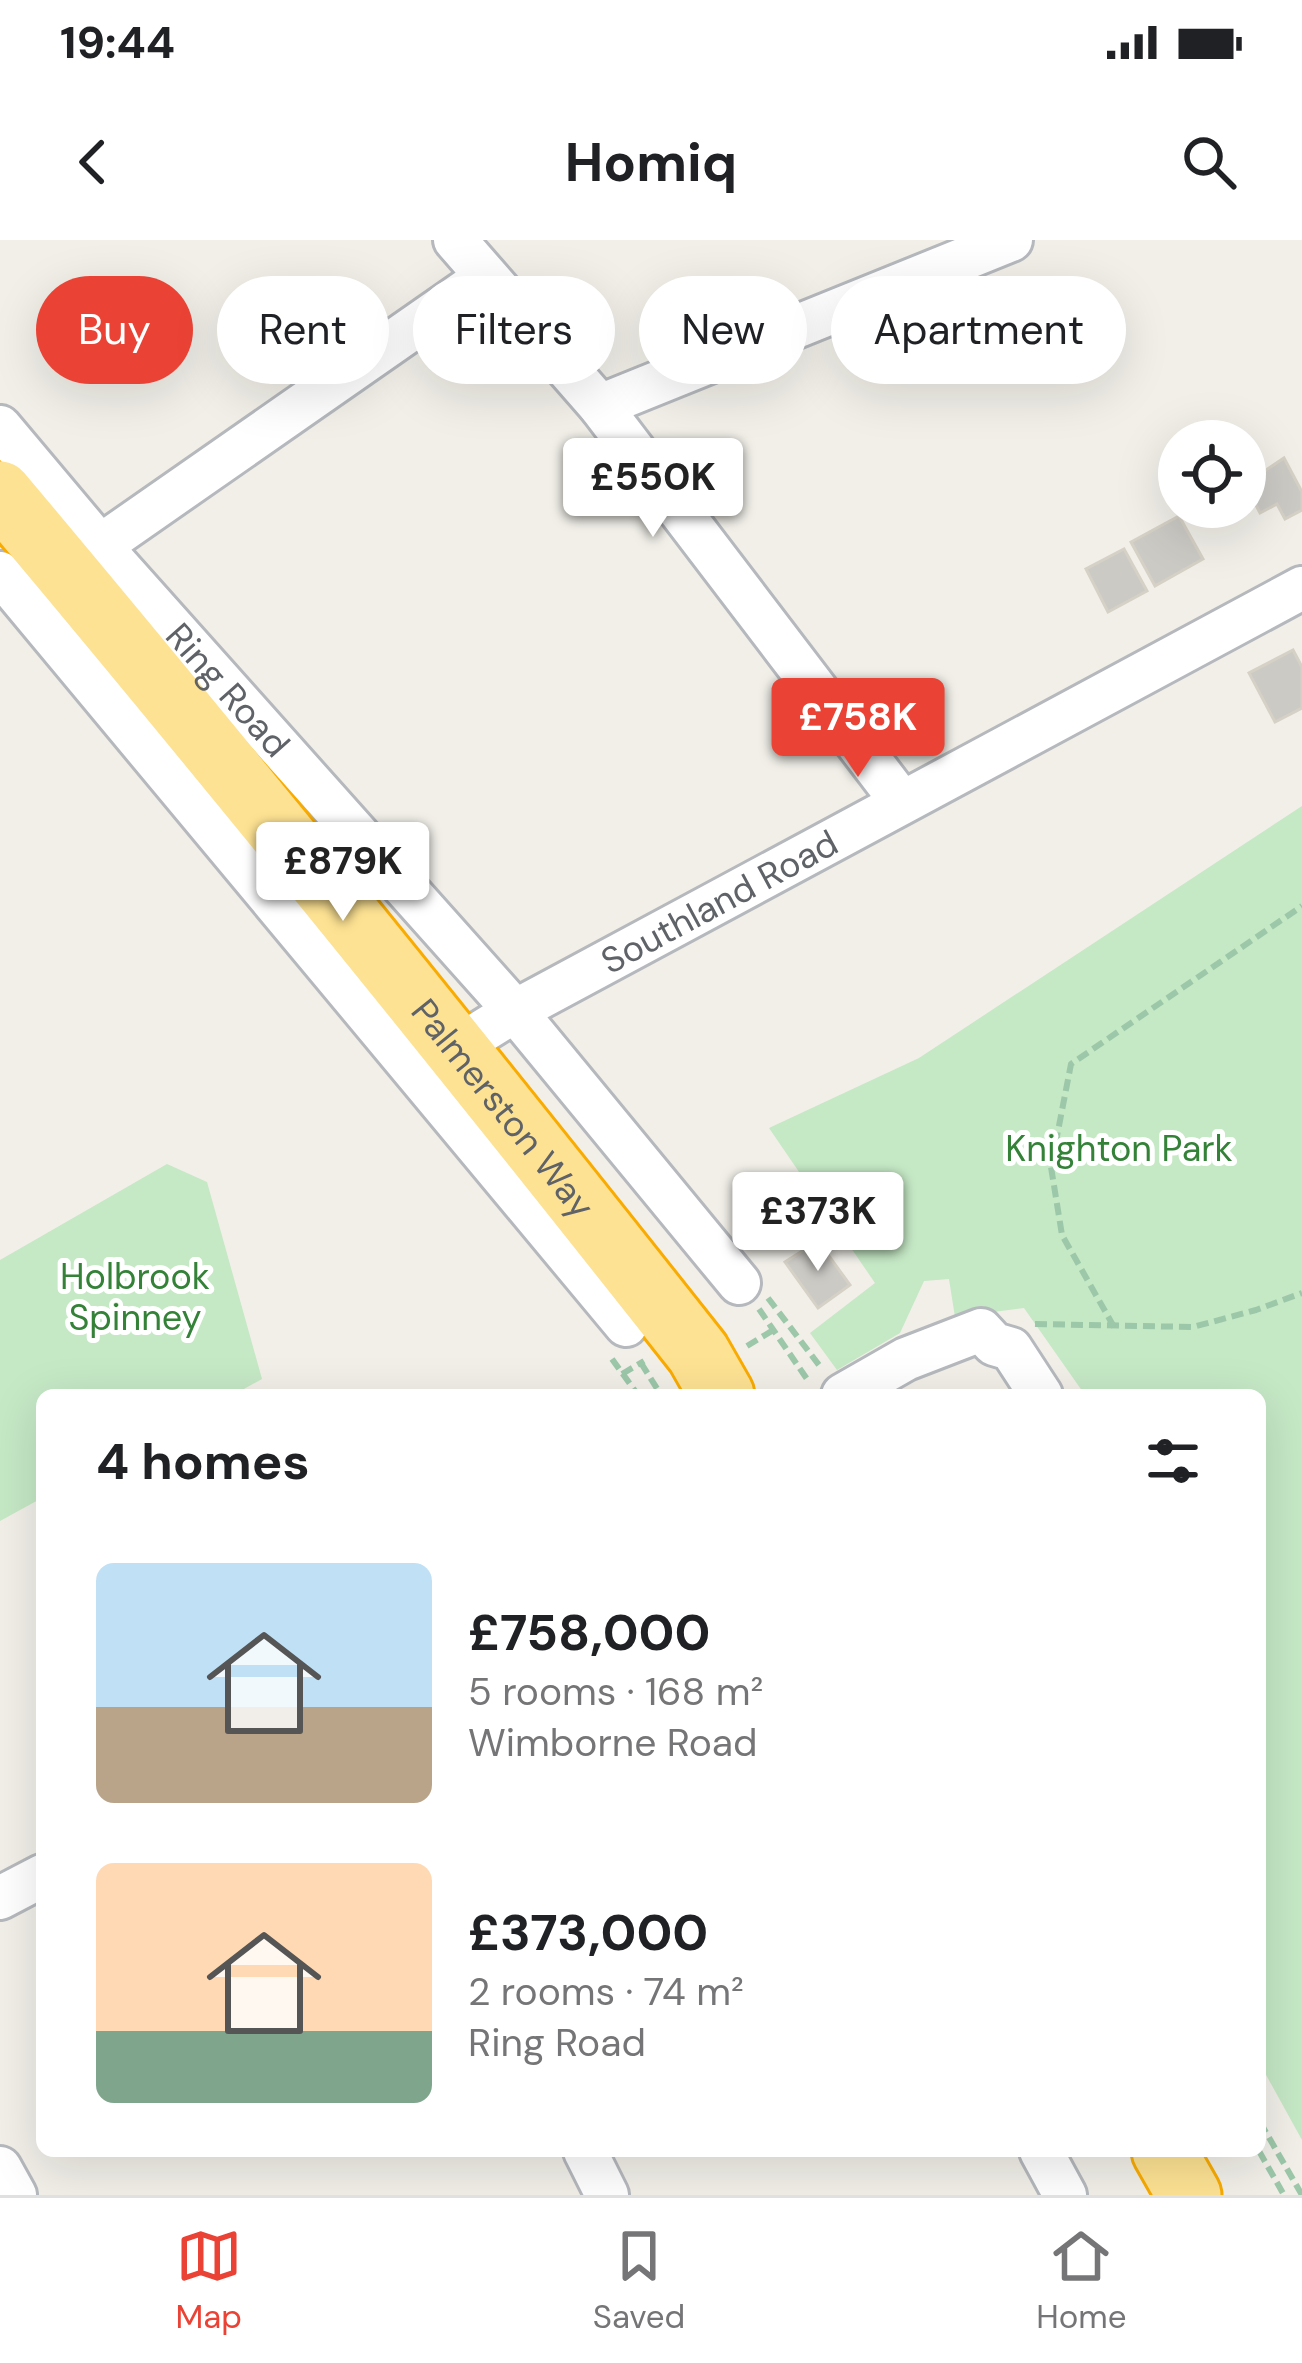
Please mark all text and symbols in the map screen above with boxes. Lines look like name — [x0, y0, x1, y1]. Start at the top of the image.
text: 19:44 — [60, 13, 175, 72]
text: Homiq — [565, 127, 737, 198]
icon: back — [60, 129, 126, 195]
icon: search — [1176, 129, 1242, 195]
chip: Buy — [36, 276, 193, 384]
chip: Rent — [217, 276, 389, 384]
chip: Filters — [413, 276, 615, 384]
chip: New — [639, 276, 807, 384]
chip: Apartment — [831, 276, 1126, 384]
map controls — [1158, 420, 1266, 528]
button: locate — [1158, 420, 1266, 528]
pin: £550K — [569, 438, 737, 540]
text: £550K — [590, 451, 716, 502]
street label: Ring Road — [156, 613, 300, 767]
pin: £758K — [774, 678, 942, 780]
text: £758K — [799, 691, 917, 742]
street label: Southland Road — [593, 819, 846, 984]
pin: £879K — [259, 822, 427, 924]
text: £879K — [283, 835, 403, 886]
street label: Palmerston Way — [401, 989, 605, 1228]
park label: Knighton Park — [1005, 1125, 1233, 1172]
pin: £373K — [734, 1172, 902, 1274]
text: £373K — [759, 1185, 877, 1236]
park label: Holbrook Spinney — [60, 1253, 210, 1341]
text: 4 homes — [96, 1428, 310, 1495]
icon: filters — [1140, 1428, 1206, 1494]
text: £758,000 — [468, 1599, 710, 1666]
icon: home — [192, 1611, 336, 1755]
text: 5 rooms · 168 m² — [468, 1666, 763, 1717]
text: Wimborne Road — [468, 1717, 758, 1768]
text: £373,000 — [468, 1899, 708, 1966]
icon: home — [192, 1911, 336, 2055]
text: 2 rooms · 74 m² — [468, 1966, 744, 2017]
text: Ring Road — [468, 2017, 646, 2068]
tab: Map — [175, 2223, 242, 2338]
tab: Saved — [593, 2223, 685, 2338]
tab: Home — [1036, 2223, 1127, 2338]

